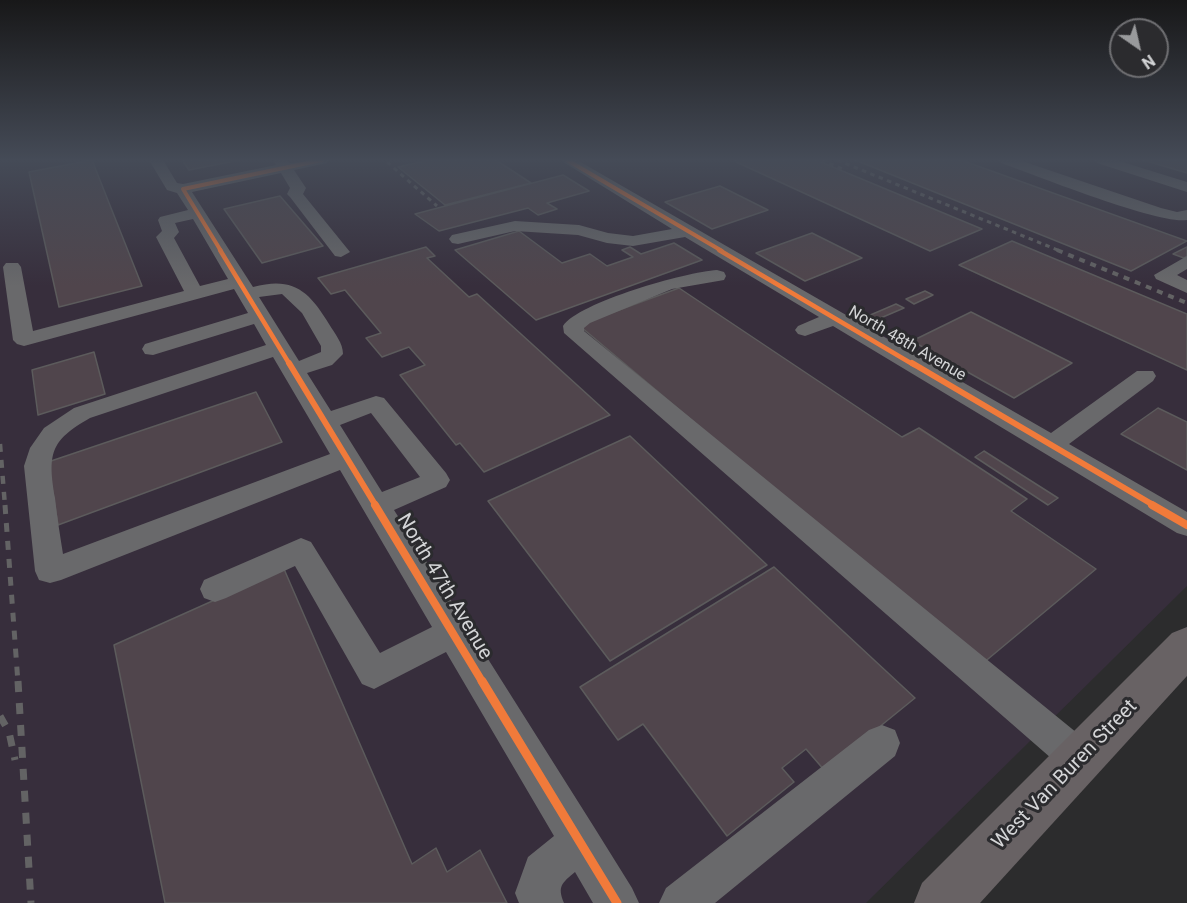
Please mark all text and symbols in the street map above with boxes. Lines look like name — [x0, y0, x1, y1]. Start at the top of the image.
north arrow — [1109, 18, 1169, 78]
text: N — [1138, 51, 1158, 73]
street label: North 48th Avenue — [845, 303, 969, 385]
street label: North 47th Avenue — [391, 510, 497, 664]
street label: West Van Buren Street — [987, 695, 1143, 855]

